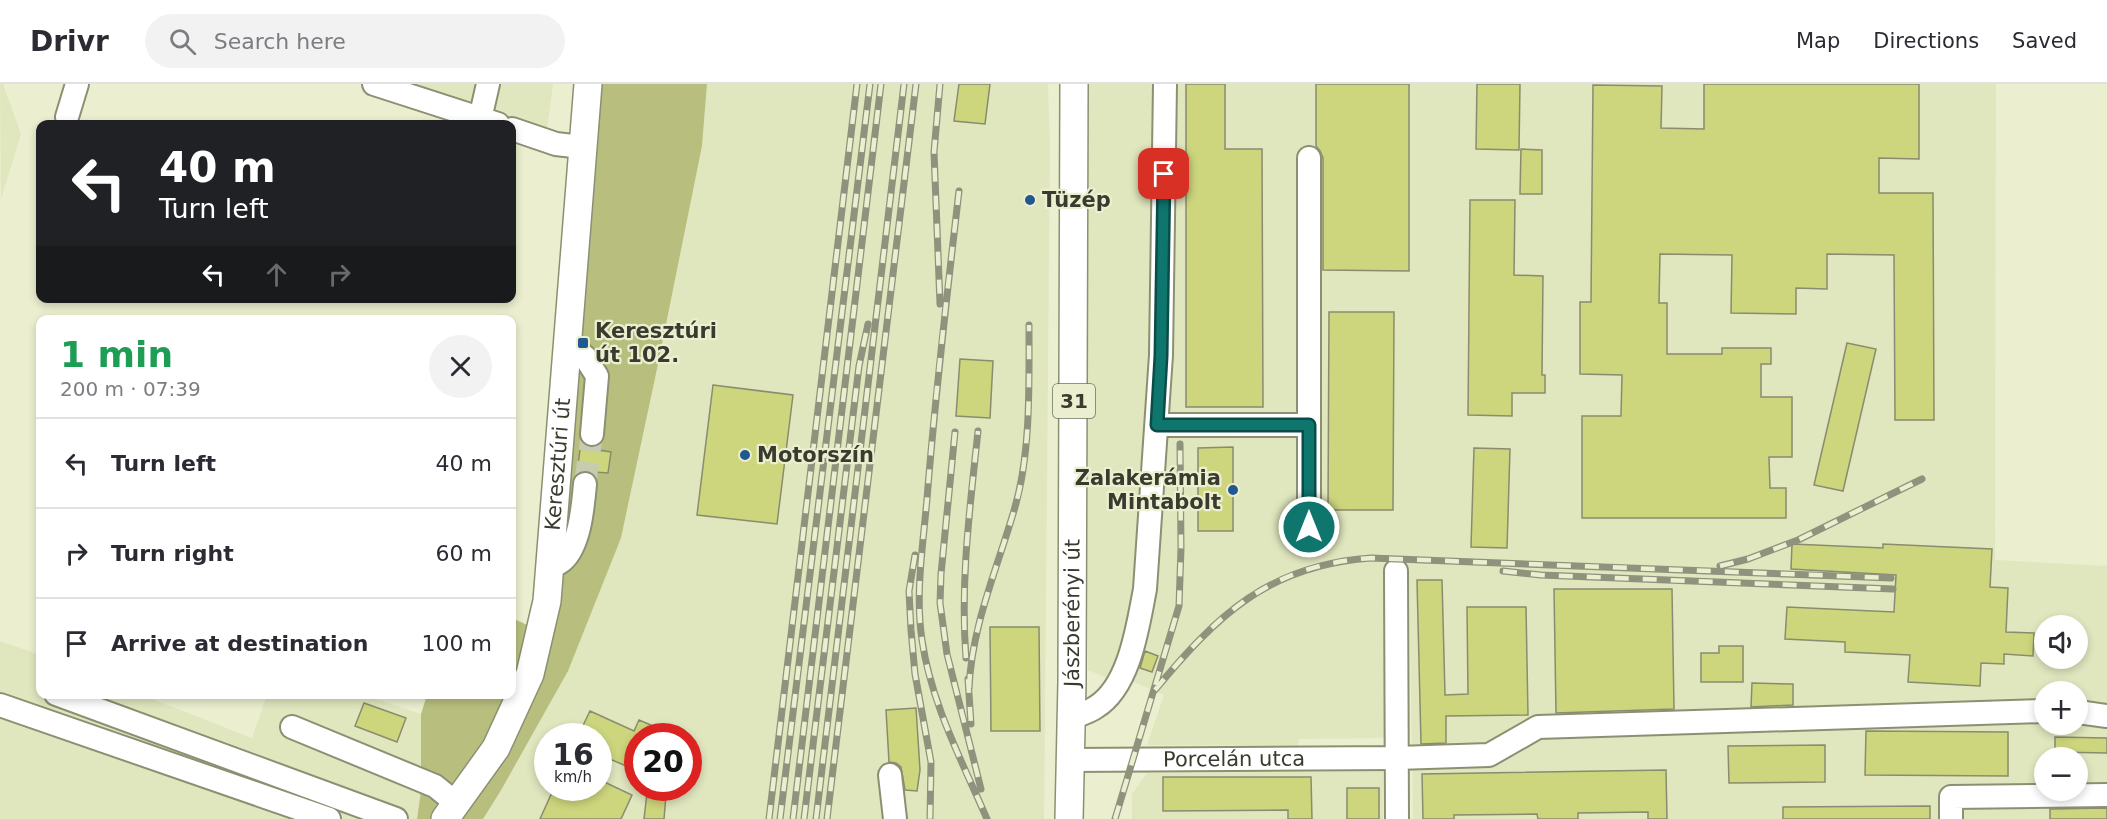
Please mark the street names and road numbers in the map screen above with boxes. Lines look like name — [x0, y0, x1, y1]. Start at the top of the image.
road number: 31 — [1053, 384, 1095, 418]
street label: Keresztúri út — [541, 397, 575, 531]
street label: Jászberényi út — [1060, 539, 1084, 689]
street label: Porcelán utca — [1163, 747, 1305, 771]

